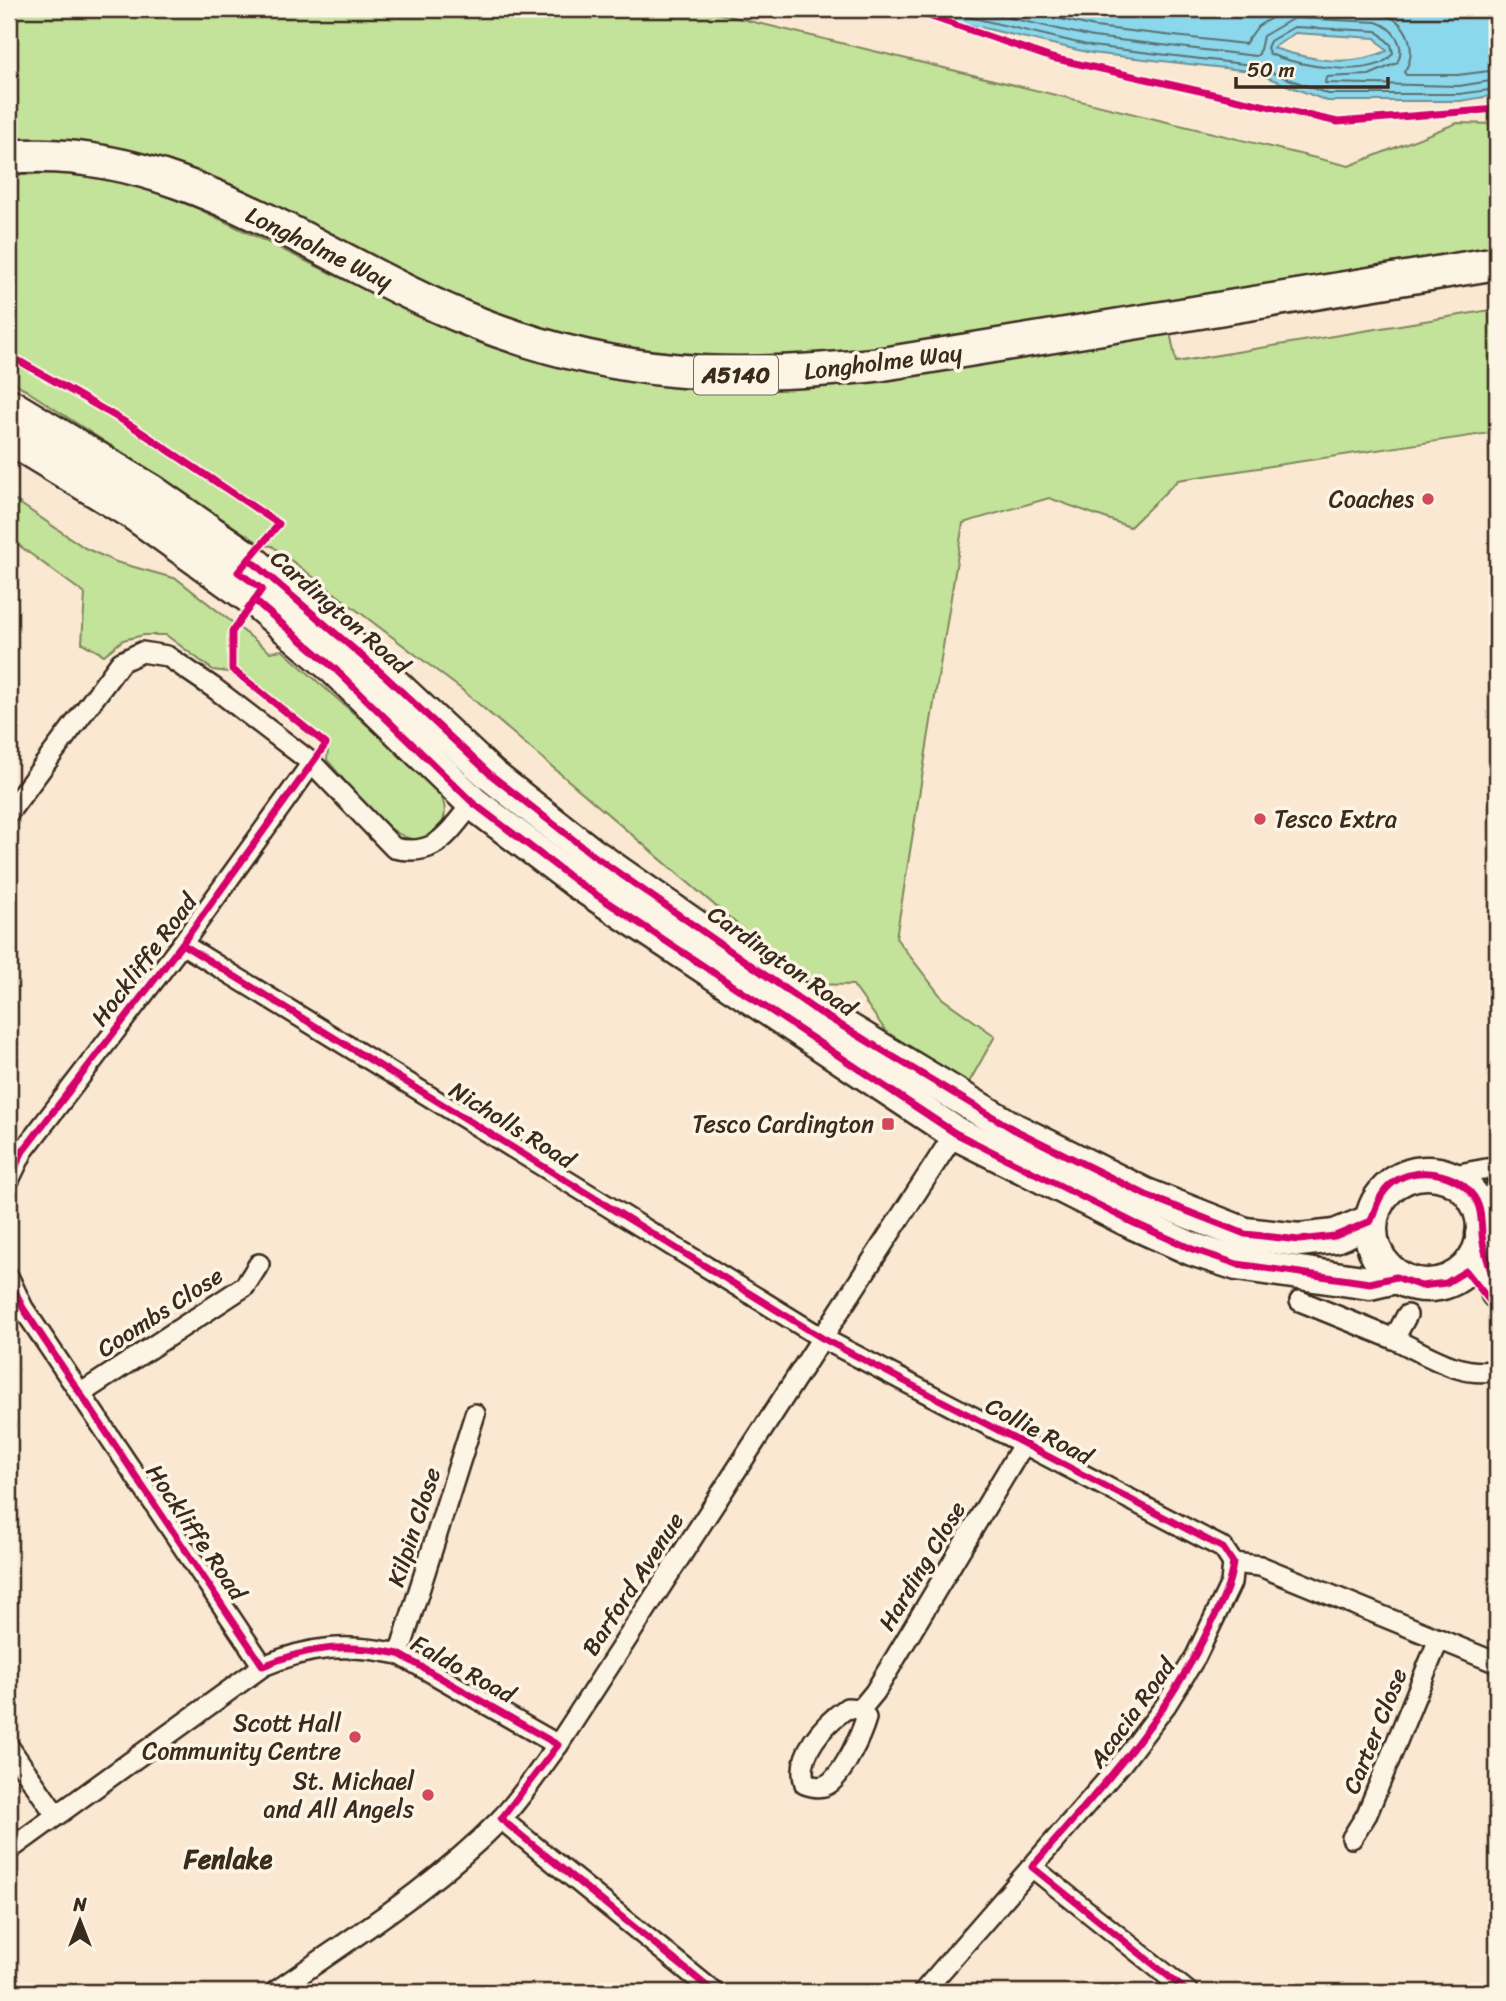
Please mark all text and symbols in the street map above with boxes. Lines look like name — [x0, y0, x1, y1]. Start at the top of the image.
scale bar — [1236, 46, 1389, 90]
text: 50 m — [1247, 51, 1295, 89]
street label: Longholme Way — [238, 194, 400, 302]
street label: Longholme Way — [802, 331, 965, 393]
road number: A5140 — [694, 356, 778, 394]
place label: Coaches — [1329, 478, 1414, 520]
marker: Coaches — [1420, 491, 1436, 507]
street label: Cardington Road — [260, 539, 421, 687]
place label: Tesco Extra — [1274, 798, 1397, 840]
marker: Tesco Extra — [1252, 811, 1268, 827]
street label: Hockliffe Road — [80, 882, 210, 1036]
street label: Cardington Road — [699, 894, 867, 1030]
street label: Nicholls Road — [441, 1070, 585, 1181]
place label: Tesco Cardington — [692, 1103, 874, 1145]
marker: Tesco Cardington — [880, 1116, 896, 1132]
street label: Coombs Close — [88, 1255, 232, 1369]
street label: Collie Road — [978, 1385, 1102, 1478]
street label: Hockliffe Road — [134, 1455, 259, 1611]
street label: Kilpin Close — [375, 1462, 453, 1592]
street label: Harding Close — [867, 1493, 977, 1639]
street label: Barford Avenue — [570, 1503, 696, 1665]
street label: Faldo Road — [403, 1623, 524, 1716]
street label: Acacia Road — [1077, 1647, 1188, 1778]
street label: Carter Close — [1331, 1662, 1419, 1800]
place label: Scott Hall Community Centre — [142, 1702, 342, 1772]
marker: Scott Hall Community Centre — [347, 1729, 363, 1745]
place label: St. Michael and All Angels — [264, 1760, 415, 1830]
marker: St. Michael and All Angels — [420, 1787, 436, 1803]
district label: Fenlake — [183, 1836, 273, 1882]
north arrow — [46, 1885, 116, 1955]
text: N — [72, 1888, 87, 1921]

